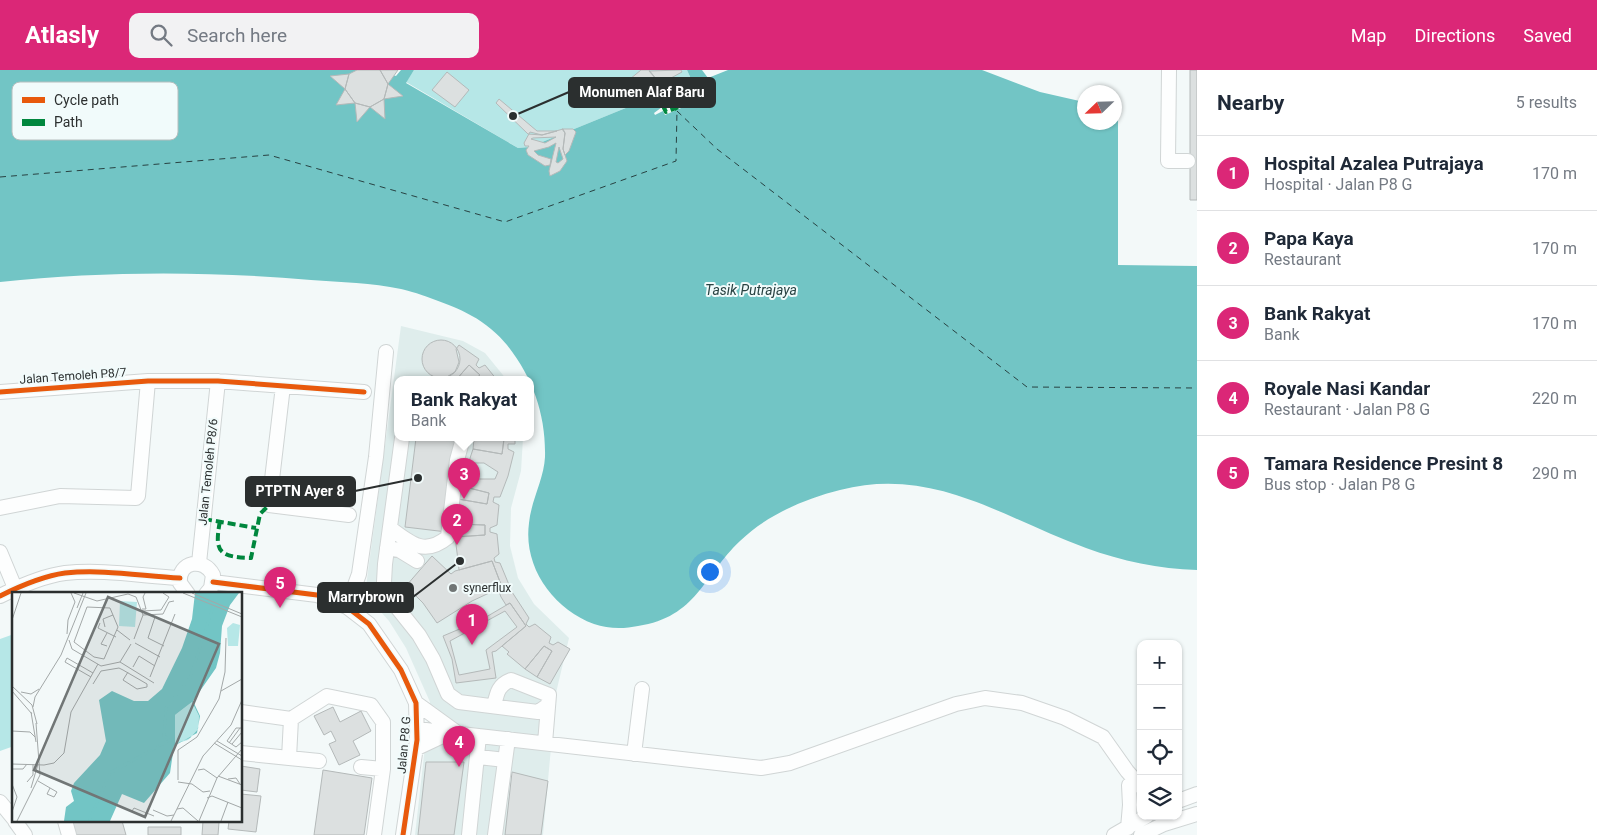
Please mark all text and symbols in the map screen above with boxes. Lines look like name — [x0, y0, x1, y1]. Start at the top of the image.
search box — [129, 13, 479, 58]
text: Atlasly — [25, 21, 99, 49]
icon: search — [147, 21, 175, 49]
text: Search here — [187, 24, 287, 47]
text: Map — [1351, 25, 1386, 46]
text: Directions — [1414, 25, 1495, 46]
text: Saved — [1523, 25, 1572, 46]
callout: Monumen Alaf Baru — [569, 78, 715, 107]
legend — [12, 82, 178, 140]
text: Monumen Alaf Baru — [579, 84, 705, 100]
north arrow — [1077, 85, 1122, 130]
text: Nearby — [1217, 91, 1284, 115]
text: Cycle path — [54, 92, 119, 108]
text: 5 results — [1516, 93, 1577, 112]
text: Path — [54, 114, 83, 130]
text: Hospital Azalea Putrajaya — [1264, 152, 1484, 175]
text: 1 — [1228, 164, 1238, 183]
text: 170 m — [1532, 164, 1577, 183]
text: Hospital · Jalan P8 G — [1264, 175, 1413, 194]
text: Papa Kaya — [1264, 227, 1354, 250]
text: 2 — [1228, 239, 1238, 258]
text: 170 m — [1532, 239, 1577, 258]
text: Restaurant — [1264, 250, 1341, 269]
water label: Tasik Putrajaya — [705, 282, 797, 298]
text: Bank Rakyat — [1264, 302, 1370, 325]
text: 3 — [1228, 314, 1238, 333]
text: 170 m — [1532, 314, 1577, 333]
text: Bank — [1264, 325, 1300, 344]
street label: Jalan Temoleh P8/7 — [19, 365, 127, 387]
popup — [394, 376, 534, 441]
text: Royale Nasi Kandar — [1264, 377, 1430, 400]
text: Bank Rakyat — [411, 388, 517, 411]
text: 4 — [1228, 389, 1238, 408]
text: 220 m — [1532, 389, 1577, 408]
text: Restaurant · Jalan P8 G — [1264, 400, 1430, 419]
text: Bank — [411, 411, 446, 430]
street label: Jalan Temoleh P8/6 — [195, 418, 221, 526]
text: Tamara Residence Presint 8 — [1264, 452, 1503, 475]
pin: 3 — [448, 458, 480, 499]
text: 5 — [1228, 464, 1238, 483]
text: 290 m — [1532, 464, 1577, 483]
text: Bus stop · Jalan P8 G — [1264, 475, 1415, 494]
callout: PTPTN Ayer 8 — [246, 477, 355, 506]
text: PTPTN Ayer 8 — [256, 483, 344, 499]
pin: 2 — [441, 504, 473, 545]
your location — [697, 559, 723, 585]
pin: 5 — [264, 567, 296, 608]
place label: synerflux — [463, 581, 511, 595]
marker: synerflux — [447, 582, 459, 594]
callout: Marrybrown — [318, 583, 413, 612]
text: Marrybrown — [328, 589, 404, 605]
inset map — [12, 592, 242, 822]
pin: 1 — [456, 604, 488, 645]
map controls — [1137, 640, 1182, 820]
button: + — [1137, 640, 1182, 685]
button: − — [1137, 685, 1182, 730]
street label: Jalan P8 G — [395, 716, 413, 774]
pin: 4 — [443, 726, 475, 767]
button: locate — [1137, 730, 1182, 775]
button: layers — [1137, 775, 1182, 820]

